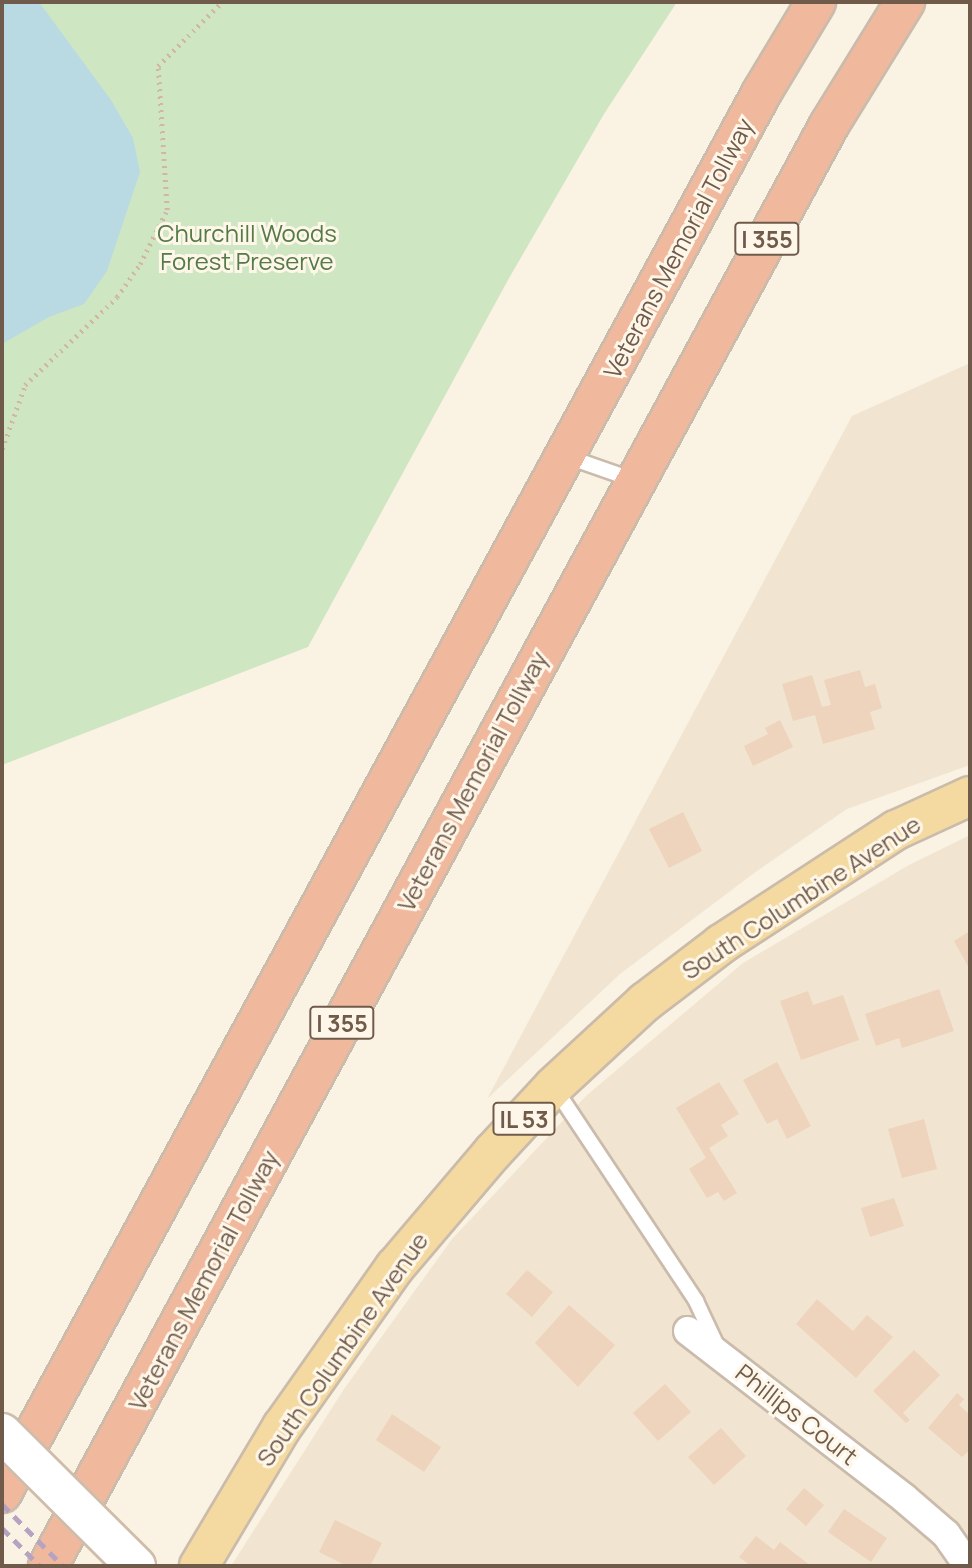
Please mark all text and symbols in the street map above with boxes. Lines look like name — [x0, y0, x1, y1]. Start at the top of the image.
street label: Veterans Memorial Tollway — [597, 113, 759, 383]
park label: Churchill Woods Forest Preserve — [157, 219, 337, 275]
road number: I 355 — [734, 220, 800, 258]
street label: Veterans Memorial Tollway — [391, 646, 553, 916]
street label: South Columbine Avenue — [676, 809, 926, 985]
road number: I 355 — [309, 1004, 375, 1042]
road number: IL 53 — [491, 1100, 557, 1138]
street label: Veterans Memorial Tollway — [122, 1145, 284, 1415]
street label: South Columbine Avenue — [250, 1227, 434, 1471]
street label: Phillips Court — [730, 1358, 864, 1470]

